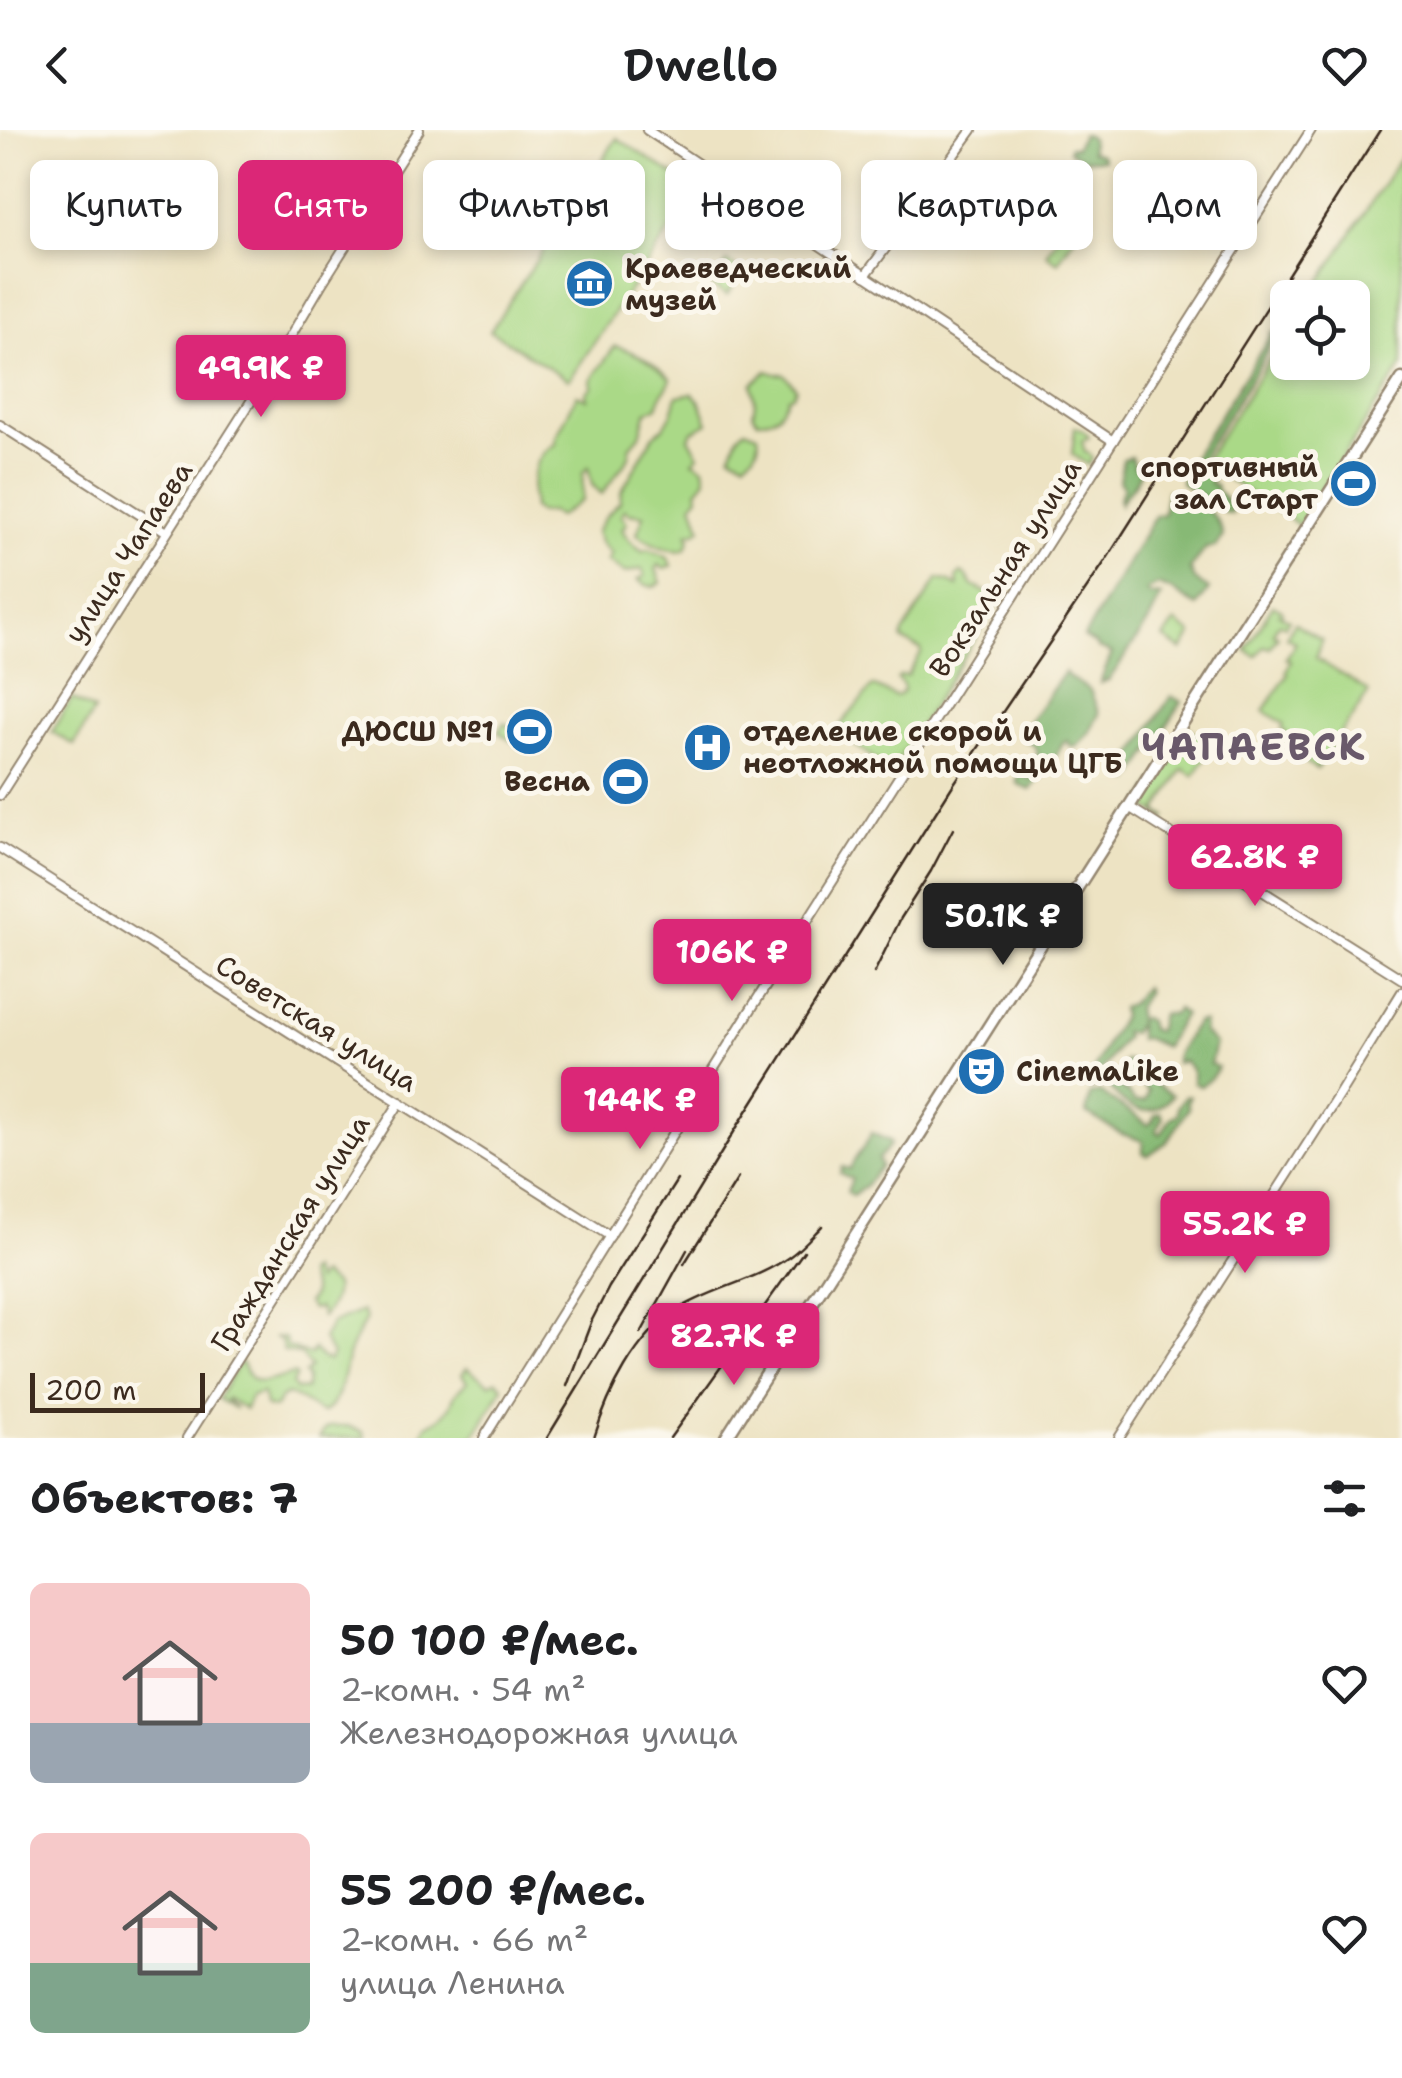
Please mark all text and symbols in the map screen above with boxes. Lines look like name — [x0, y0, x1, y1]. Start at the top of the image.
text: Dwello — [624, 35, 778, 95]
icon: back — [30, 38, 85, 93]
icon: heart — [1317, 38, 1372, 93]
chip: Купить — [30, 160, 218, 250]
chip: Снять — [238, 160, 403, 250]
chip: Фильтры — [423, 160, 645, 250]
chip: Новое — [665, 160, 841, 250]
chip: Квартира — [861, 160, 1093, 250]
chip: Дом — [1113, 160, 1257, 250]
place label: Краеведческий музей — [625, 249, 851, 319]
museum icon: Краеведческий музей — [564, 258, 616, 310]
map controls — [1270, 280, 1370, 380]
button: locate — [1270, 280, 1370, 380]
pin: 49.9K ₽ — [169, 335, 353, 420]
text: 49.9K ₽ — [198, 346, 324, 389]
place label: спортивный зал Старт — [1140, 448, 1318, 518]
street label: Вокзальная улица — [920, 452, 1090, 684]
street label: улица Чапаева — [55, 454, 201, 650]
sports icon: спортивный зал Старт — [1327, 457, 1379, 509]
sports icon: ДЮСШ №1 — [503, 705, 555, 757]
place label: ДЮСШ №1 — [342, 712, 494, 750]
place label: отделение скорой и неотложной помощи ЦГБ — [743, 712, 1123, 782]
hospital icon: отделение скорой и неотложной помощи ЦГБ — [682, 721, 734, 773]
district label: ЧАПАЕВСК — [1141, 721, 1367, 772]
sports icon: Весна — [599, 755, 651, 807]
place label: Весна — [504, 762, 590, 800]
pin: 62.8K ₽ — [1163, 824, 1347, 909]
text: 62.8K ₽ — [1190, 835, 1320, 878]
pin: 50.1K ₽ — [911, 883, 1095, 968]
text: 50.1K ₽ — [945, 894, 1061, 937]
pin: 106K ₽ — [651, 919, 813, 1004]
text: 106K ₽ — [675, 930, 789, 973]
street label: Советская улица — [209, 946, 425, 1100]
theatre icon: CinemaLike — [955, 1045, 1007, 1097]
place label: CinemaLike — [1016, 1052, 1179, 1090]
pin: 144K ₽ — [559, 1067, 721, 1152]
text: 144K ₽ — [583, 1078, 697, 1121]
street label: Гражданская улица — [202, 1107, 378, 1359]
pin: 55.2K ₽ — [1153, 1191, 1337, 1276]
text: 55.2K ₽ — [1183, 1202, 1308, 1245]
pin: 82.7K ₽ — [642, 1303, 826, 1388]
text: 82.7K ₽ — [670, 1314, 798, 1357]
scale bar — [30, 1368, 205, 1412]
text: 200 m — [45, 1371, 136, 1409]
text: Объектов: 7 — [30, 1470, 298, 1526]
icon: filters — [1317, 1471, 1372, 1526]
text: 50 100 ₽/мес. — [340, 1612, 639, 1668]
icon: home — [110, 1623, 230, 1743]
icon: heart — [1317, 1656, 1372, 1711]
text: 2-комн. · 54 m² — [340, 1668, 586, 1711]
text: Железнодорожная улица — [340, 1711, 738, 1754]
text: 55 200 ₽/мес. — [340, 1862, 646, 1918]
icon: home — [110, 1873, 230, 1993]
icon: heart — [1317, 1906, 1372, 1961]
text: 2-комн. · 66 m² — [340, 1918, 588, 1961]
text: улица Ленина — [340, 1961, 565, 2004]

